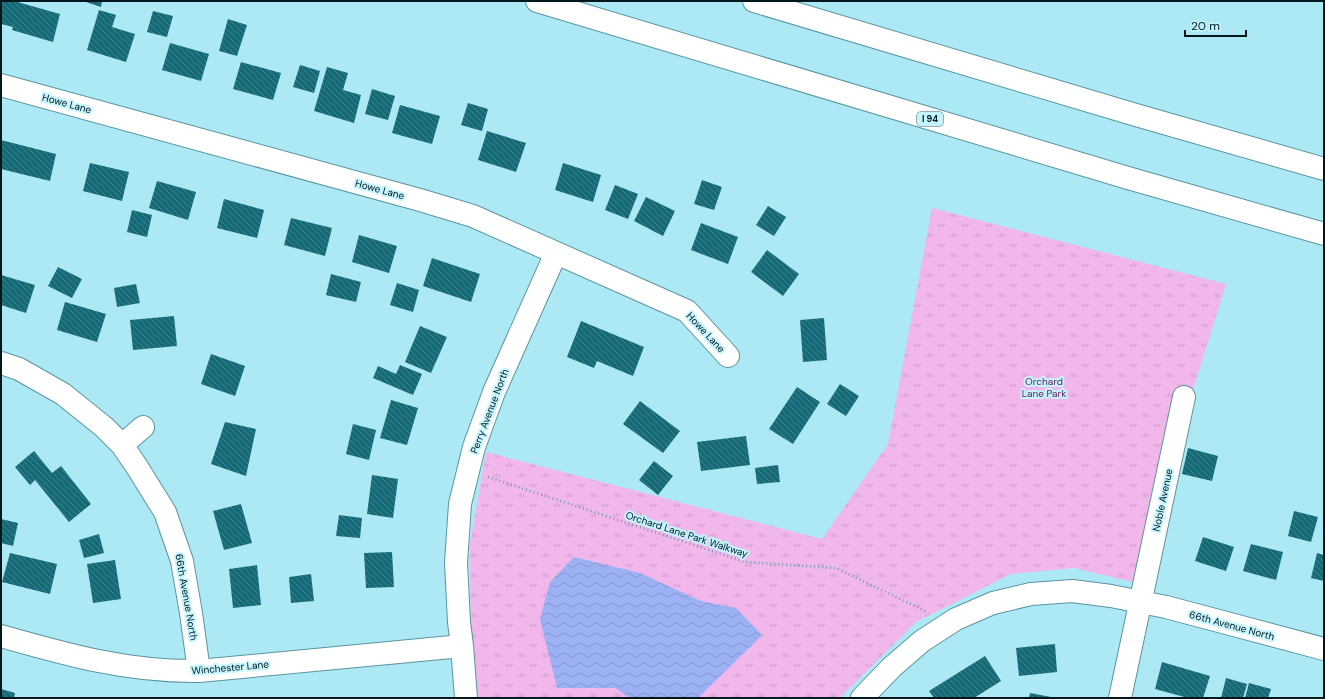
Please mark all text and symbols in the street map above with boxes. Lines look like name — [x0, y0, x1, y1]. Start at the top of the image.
scale bar — [1185, 12, 1246, 38]
text: 20 m — [1191, 18, 1220, 34]
street label: Howe Lane — [41, 91, 93, 116]
road number: I 94 — [917, 112, 943, 126]
street label: Howe Lane — [354, 177, 406, 202]
street label: Howe Lane — [684, 309, 728, 355]
street label: Perry Avenue North — [467, 367, 512, 455]
park label: Orchard Lane Park — [1022, 375, 1066, 400]
street label: Noble Avenue — [1150, 467, 1176, 533]
street label: Orchard Lane Park Walkway — [624, 509, 750, 561]
street label: 66th Avenue North — [172, 553, 201, 642]
street label: 66th Avenue North — [1188, 608, 1276, 643]
street label: Winchester Lane — [191, 658, 270, 677]

